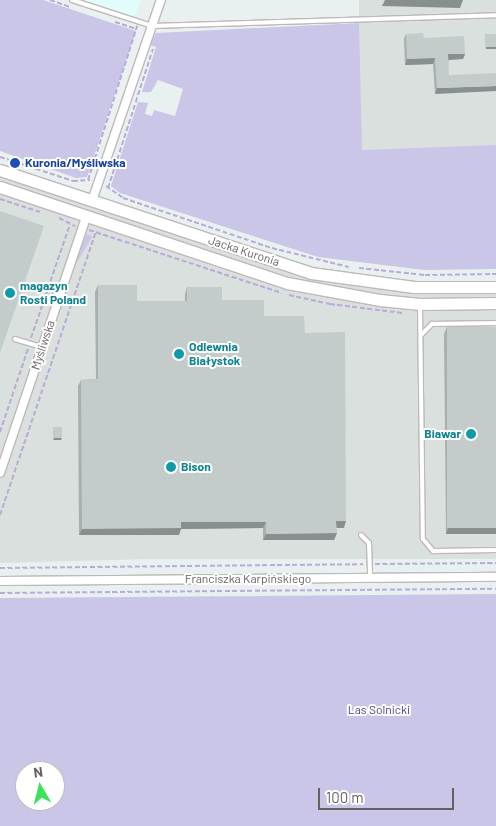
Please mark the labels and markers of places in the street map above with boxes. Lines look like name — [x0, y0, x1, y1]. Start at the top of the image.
place label: Kuronia/Myśliwska — [25, 156, 125, 170]
marker: Kuronia/Myśliwska — [9, 157, 21, 169]
place label: magazyn Rosti Poland — [20, 279, 86, 307]
marker: magazyn Rosti Poland — [4, 287, 16, 299]
place label: Odlewnia Białystok — [189, 340, 240, 368]
marker: Odlewnia Białystok — [173, 348, 185, 360]
place label: Biawar — [424, 427, 461, 441]
marker: Biawar — [465, 428, 477, 440]
place label: Bison — [181, 460, 211, 474]
marker: Bison — [165, 461, 177, 473]

